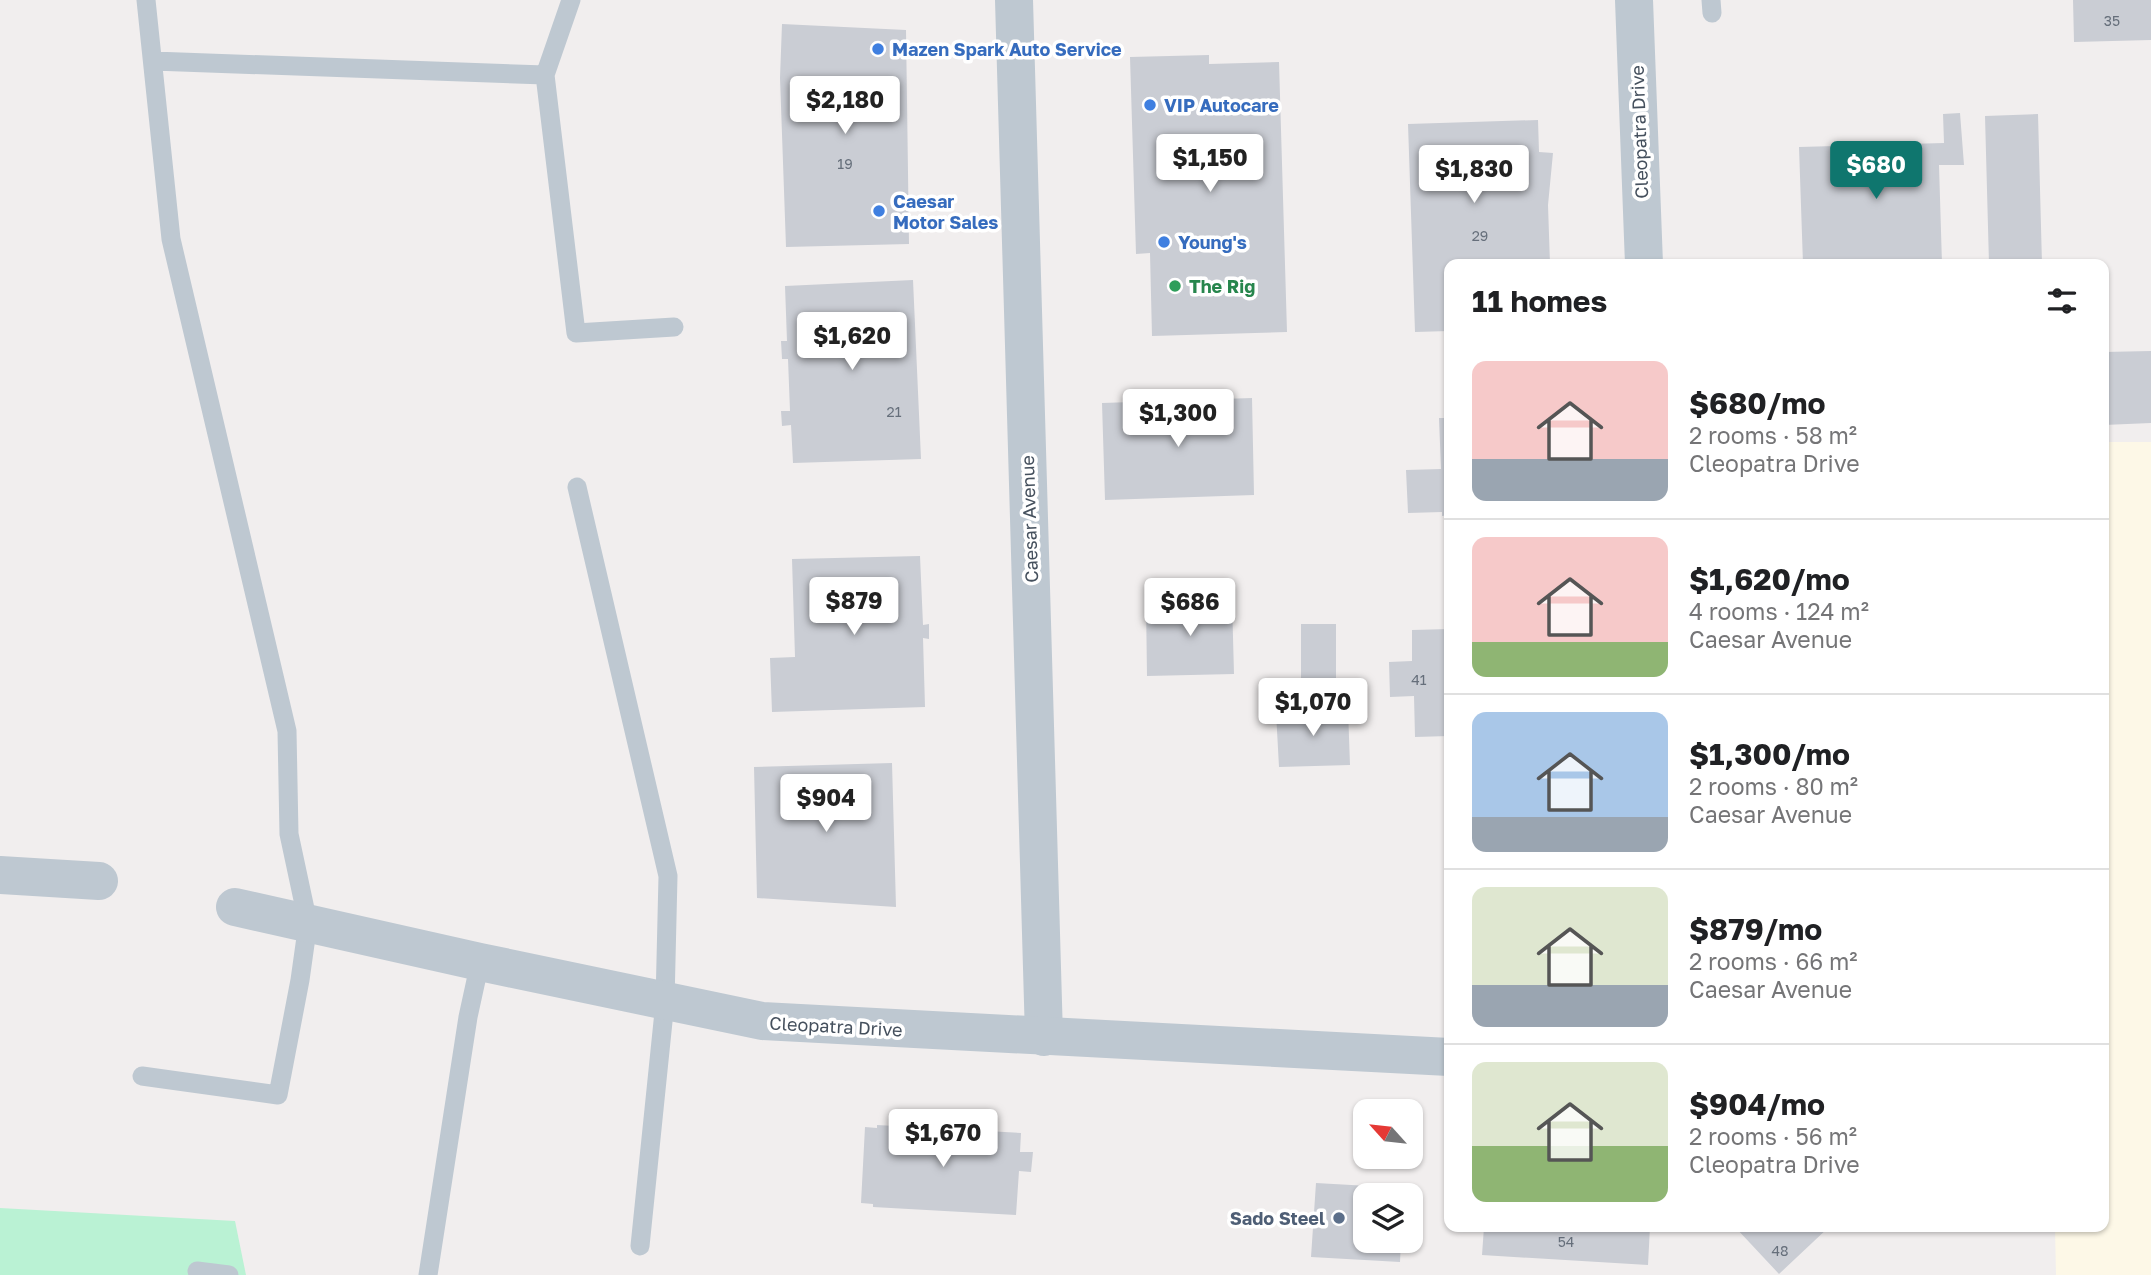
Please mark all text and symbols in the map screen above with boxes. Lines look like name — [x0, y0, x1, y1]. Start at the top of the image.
house number: 35 — [2104, 12, 2120, 29]
place label: Mazen Spark Auto Service — [892, 38, 1122, 60]
marker: Mazen Spark Auto Service — [870, 41, 886, 57]
street label: Cleopatra Drive — [1626, 65, 1652, 199]
pin: $2,180 — [788, 76, 902, 136]
text: $2,180 — [806, 85, 884, 113]
place label: VIP Autocare — [1164, 94, 1279, 116]
marker: VIP Autocare — [1142, 97, 1158, 113]
pin: $1,150 — [1153, 134, 1267, 194]
pin: $680 — [1835, 142, 1917, 201]
text: $1,150 — [1172, 143, 1248, 171]
pin: $1,830 — [1417, 146, 1531, 205]
text: $680 — [1846, 150, 1906, 178]
text: $1,830 — [1435, 154, 1513, 182]
house number: 19 — [837, 155, 853, 172]
place label: Caesar Motor Sales — [893, 190, 998, 233]
marker: Caesar Motor Sales — [871, 203, 887, 219]
house number: 29 — [1472, 227, 1488, 244]
place label: Young's — [1178, 231, 1247, 253]
marker: Young's — [1156, 234, 1172, 250]
place label: The Rig — [1189, 275, 1255, 297]
marker: The Rig — [1167, 278, 1183, 294]
icon: filters — [2043, 282, 2081, 320]
text: 11 homes — [1472, 283, 1607, 319]
pin: $1,620 — [795, 312, 909, 372]
text: $1,620 — [813, 321, 891, 349]
text: $680/mo — [1689, 385, 1826, 421]
icon: home — [1528, 389, 1612, 473]
pin: $1,300 — [1121, 390, 1235, 449]
text: $1,300 — [1139, 398, 1217, 426]
house number: 21 — [887, 403, 902, 420]
text: 2 rooms · 58 m² — [1689, 421, 1857, 449]
text: Cleopatra Drive — [1689, 449, 1860, 477]
street label: Caesar Avenue — [1016, 455, 1042, 583]
text: $1,620/mo — [1689, 561, 1850, 597]
icon: home — [1528, 565, 1612, 649]
pin: $879 — [813, 578, 895, 637]
pin: $686 — [1149, 578, 1231, 638]
text: $879 — [825, 586, 883, 614]
text: $686 — [1160, 587, 1220, 615]
text: 4 rooms · 124 m² — [1689, 597, 1869, 625]
text: Caesar Avenue — [1689, 625, 1852, 653]
house number: 41 — [1411, 671, 1427, 688]
pin: $1,070 — [1256, 678, 1370, 738]
text: $1,070 — [1274, 687, 1352, 715]
text: $1,300/mo — [1689, 736, 1850, 772]
icon: home — [1528, 740, 1612, 824]
text: 2 rooms · 80 m² — [1689, 772, 1858, 800]
pin: $904 — [785, 774, 867, 834]
text: $904 — [796, 783, 856, 811]
text: Caesar Avenue — [1689, 800, 1852, 828]
text: $879/mo — [1689, 911, 1822, 947]
icon: home — [1528, 915, 1612, 999]
text: 2 rooms · 66 m² — [1689, 947, 1858, 975]
text: Caesar Avenue — [1689, 975, 1852, 1003]
street label: Cleopatra Drive — [769, 1012, 903, 1040]
text: $904/mo — [1689, 1086, 1825, 1122]
icon: home — [1528, 1090, 1612, 1174]
north arrow — [1353, 1099, 1423, 1169]
map controls — [1353, 1099, 1423, 1253]
pin: $1,670 — [886, 1110, 1000, 1169]
text: $1,670 — [905, 1118, 981, 1146]
text: 2 rooms · 56 m² — [1689, 1122, 1857, 1150]
text: Cleopatra Drive — [1689, 1150, 1860, 1178]
button: layers — [1353, 1183, 1423, 1253]
place label: Sado Steel — [1230, 1207, 1325, 1229]
marker: Sado Steel — [1331, 1210, 1347, 1226]
house number: 54 — [1558, 1233, 1574, 1250]
house number: 48 — [1771, 1242, 1789, 1259]

